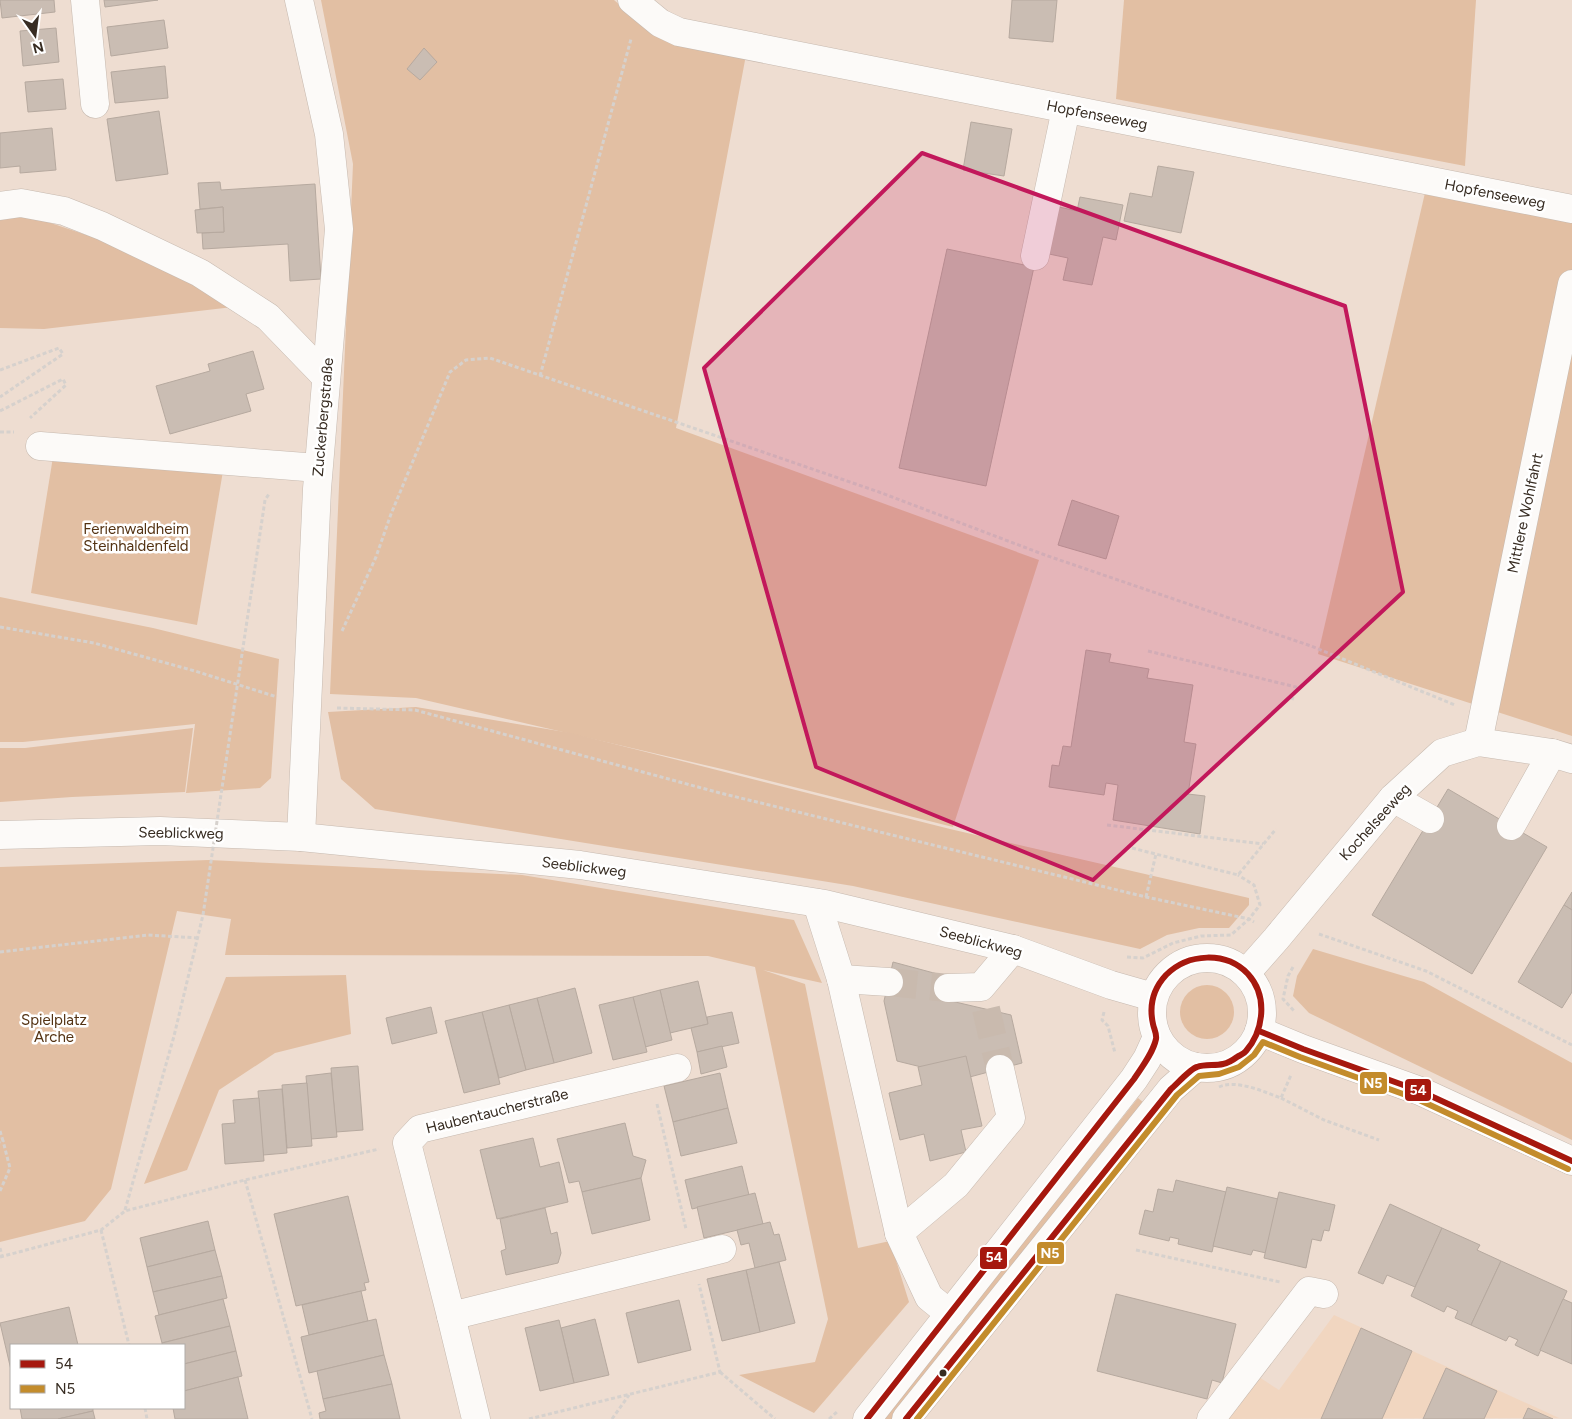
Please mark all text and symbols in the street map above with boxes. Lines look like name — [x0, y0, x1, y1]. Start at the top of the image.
north arrow — [10, 10, 60, 60]
text: N — [31, 38, 45, 57]
street label: Hopfenseeweg — [1045, 96, 1149, 134]
street label: Hopfenseeweg — [1443, 175, 1547, 213]
street label: Zuckerbergstraße — [309, 357, 337, 477]
street label: Mittlere Wohlfahrt — [1503, 451, 1547, 575]
park label: Ferienwaldheim Steinhaldenfeld — [83, 520, 189, 555]
street label: Kochelseeweg — [1336, 780, 1414, 864]
street label: Seeblickweg — [138, 823, 224, 843]
street label: Seeblickweg — [541, 853, 627, 881]
street label: Seeblickweg — [938, 922, 1024, 962]
park label: Spielplatz Arche — [21, 1011, 87, 1046]
line badge: N5 — [1359, 1071, 1388, 1095]
text: N5 — [1364, 1075, 1382, 1092]
line badge: 54 — [1404, 1078, 1432, 1102]
text: 54 — [1410, 1082, 1427, 1099]
street label: Haubentaucherstraße — [424, 1085, 570, 1137]
line badge: N5 — [1036, 1241, 1065, 1265]
text: N5 — [1041, 1245, 1059, 1262]
line badge: 54 — [979, 1246, 1008, 1270]
text: 54 — [986, 1249, 1003, 1266]
legend — [10, 1344, 185, 1409]
text: 54 — [55, 1355, 73, 1373]
unlabelled marker — [938, 1368, 948, 1378]
text: N5 — [55, 1380, 75, 1398]

